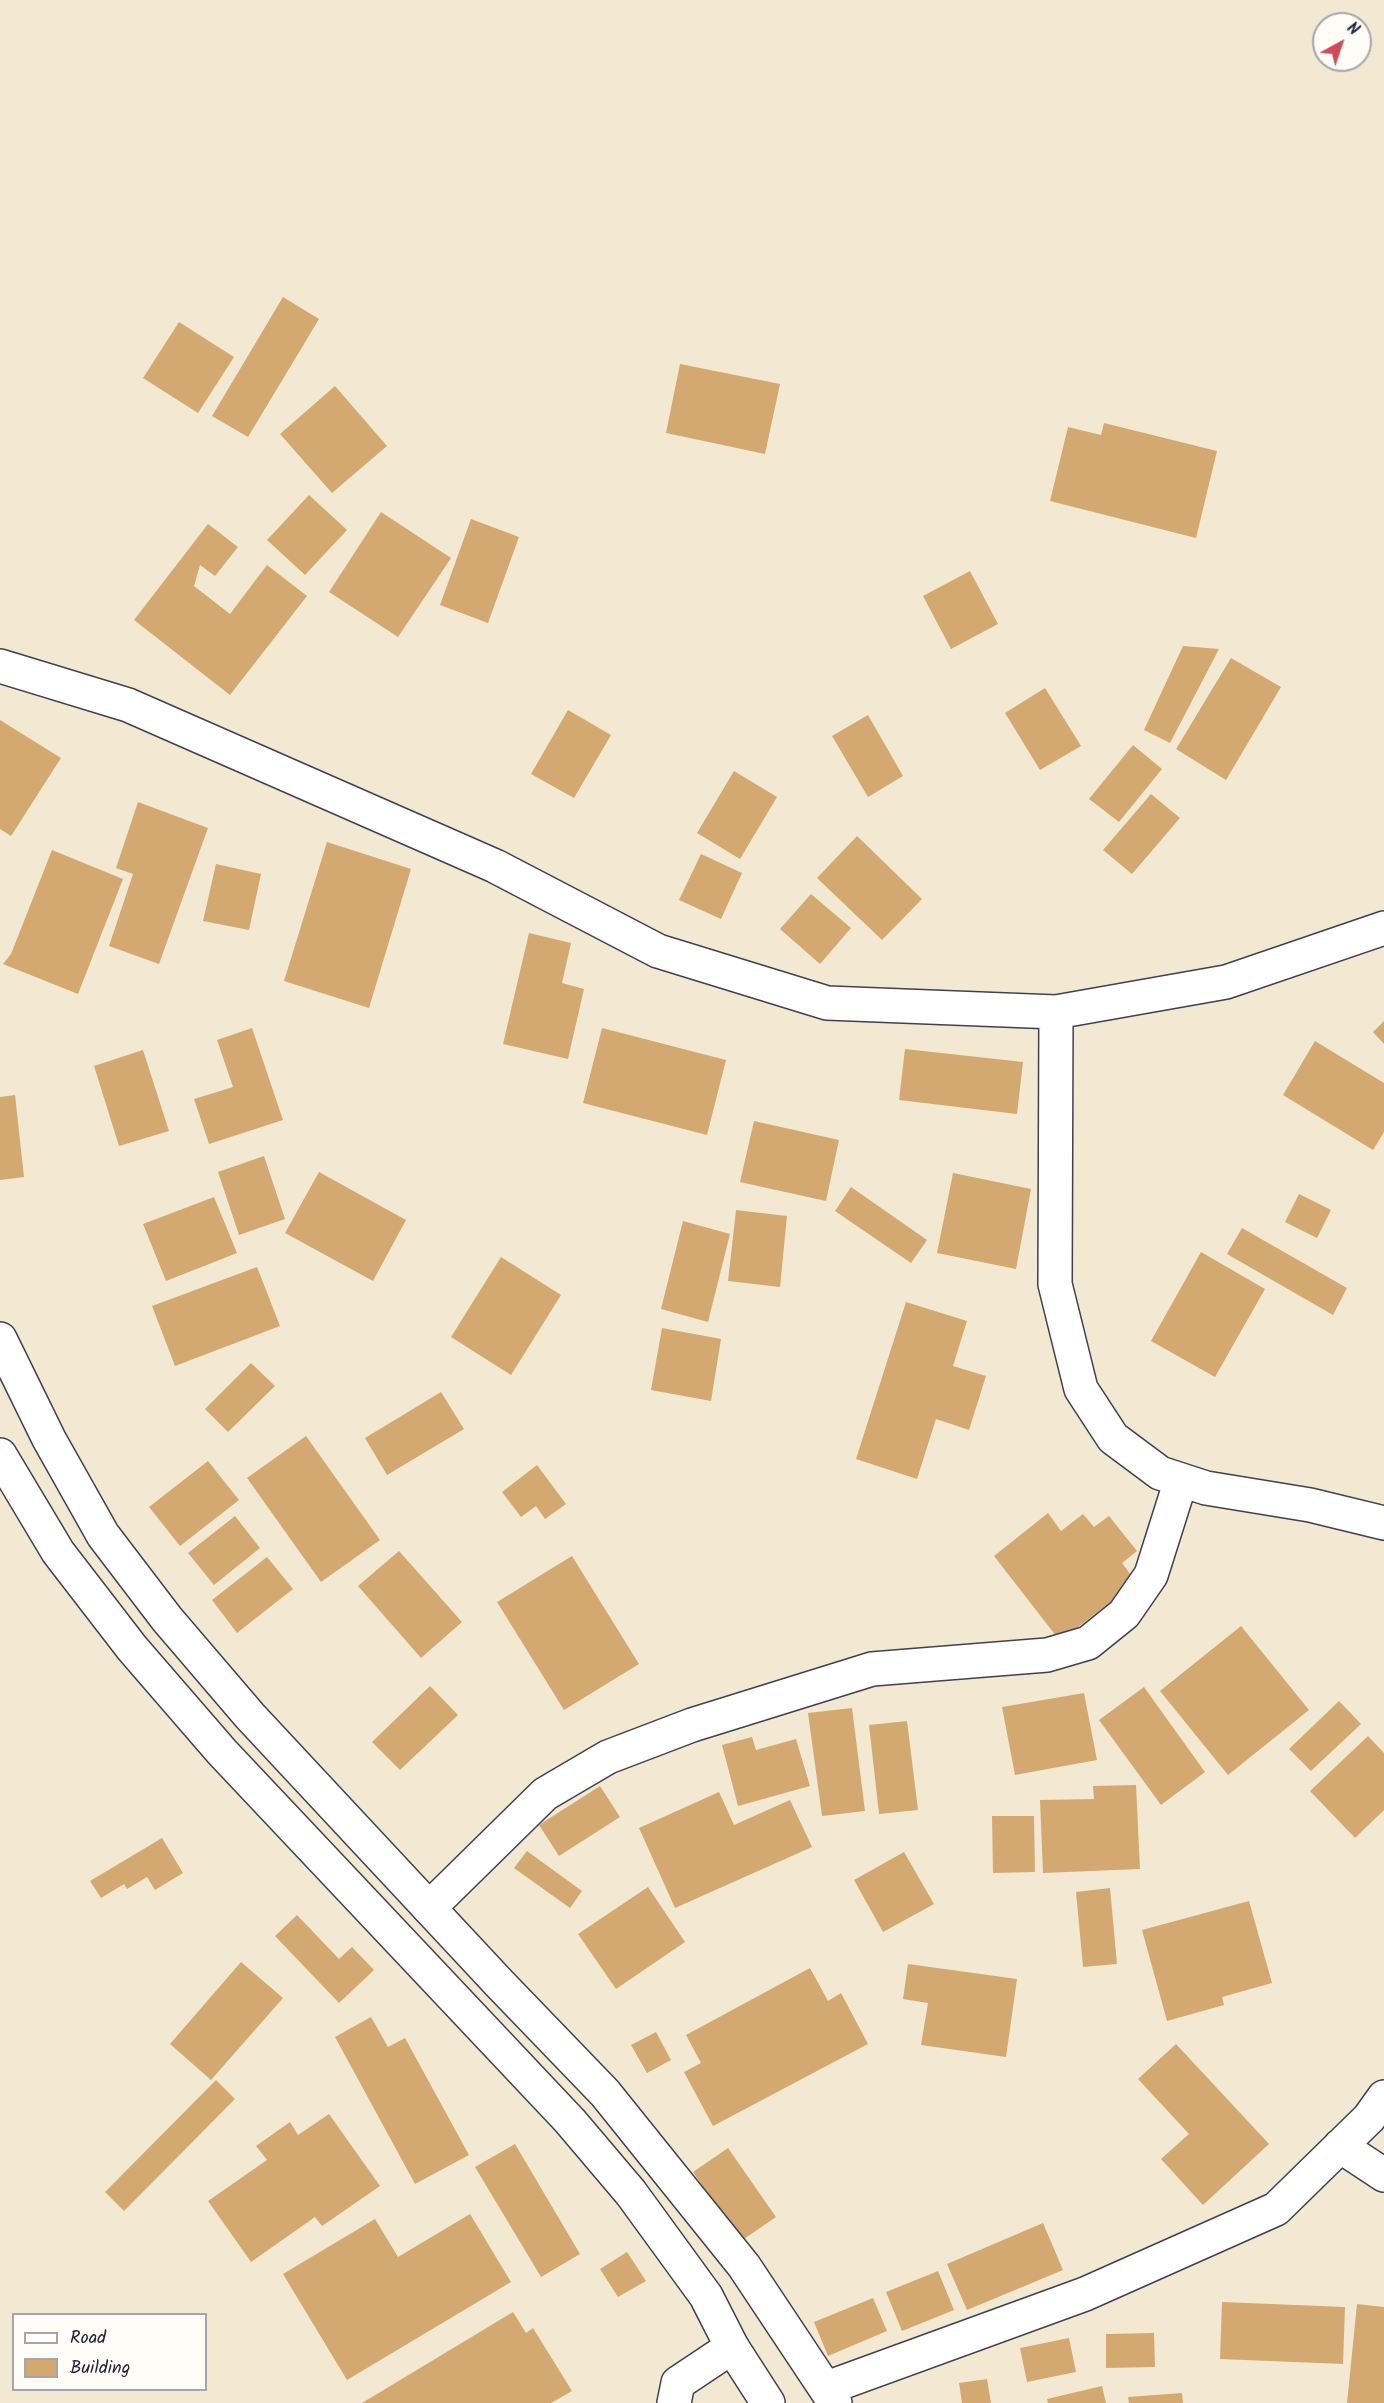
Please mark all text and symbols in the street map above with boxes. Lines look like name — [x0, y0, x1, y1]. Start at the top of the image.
north arrow — [1312, 12, 1372, 72]
text: N — [1341, 17, 1365, 42]
legend — [12, 2313, 207, 2391]
text: Road — [70, 2324, 106, 2353]
text: Building — [70, 2354, 130, 2383]

